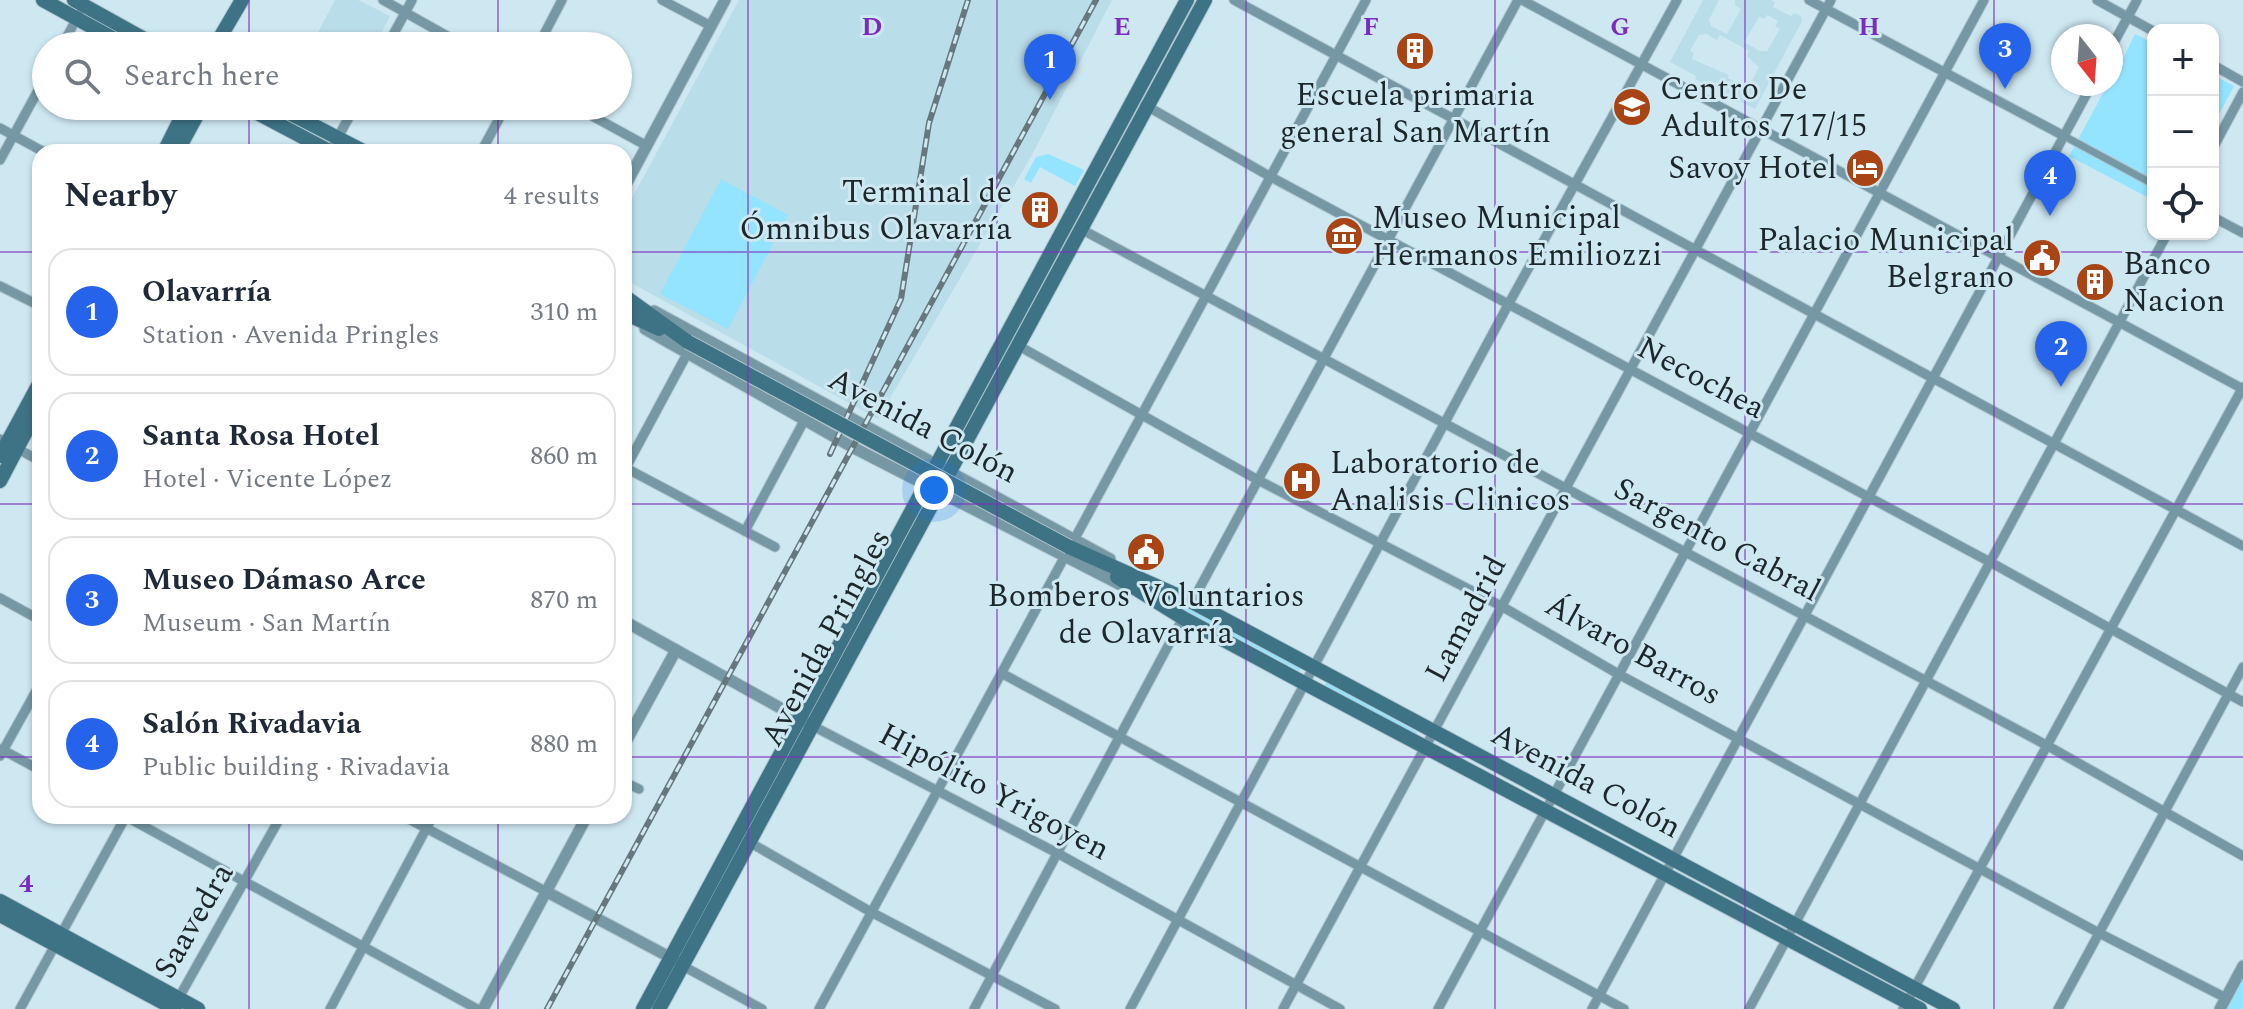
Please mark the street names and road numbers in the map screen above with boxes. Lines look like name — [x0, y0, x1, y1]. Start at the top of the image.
street label: Necochea — [1628, 324, 1774, 432]
street label: Avenida Colón — [819, 355, 1027, 497]
street label: Sargento Cabral — [1605, 465, 1829, 615]
street label: Avenida Pringles — [748, 520, 904, 756]
street label: Lamadrid — [1412, 547, 1520, 691]
street label: Álvaro Barros — [1536, 581, 1730, 719]
street label: Hipólito Yrigoyen — [870, 710, 1118, 874]
street label: Avenida Colón — [1482, 710, 1690, 852]
street label: Saavedra — [141, 854, 247, 988]

